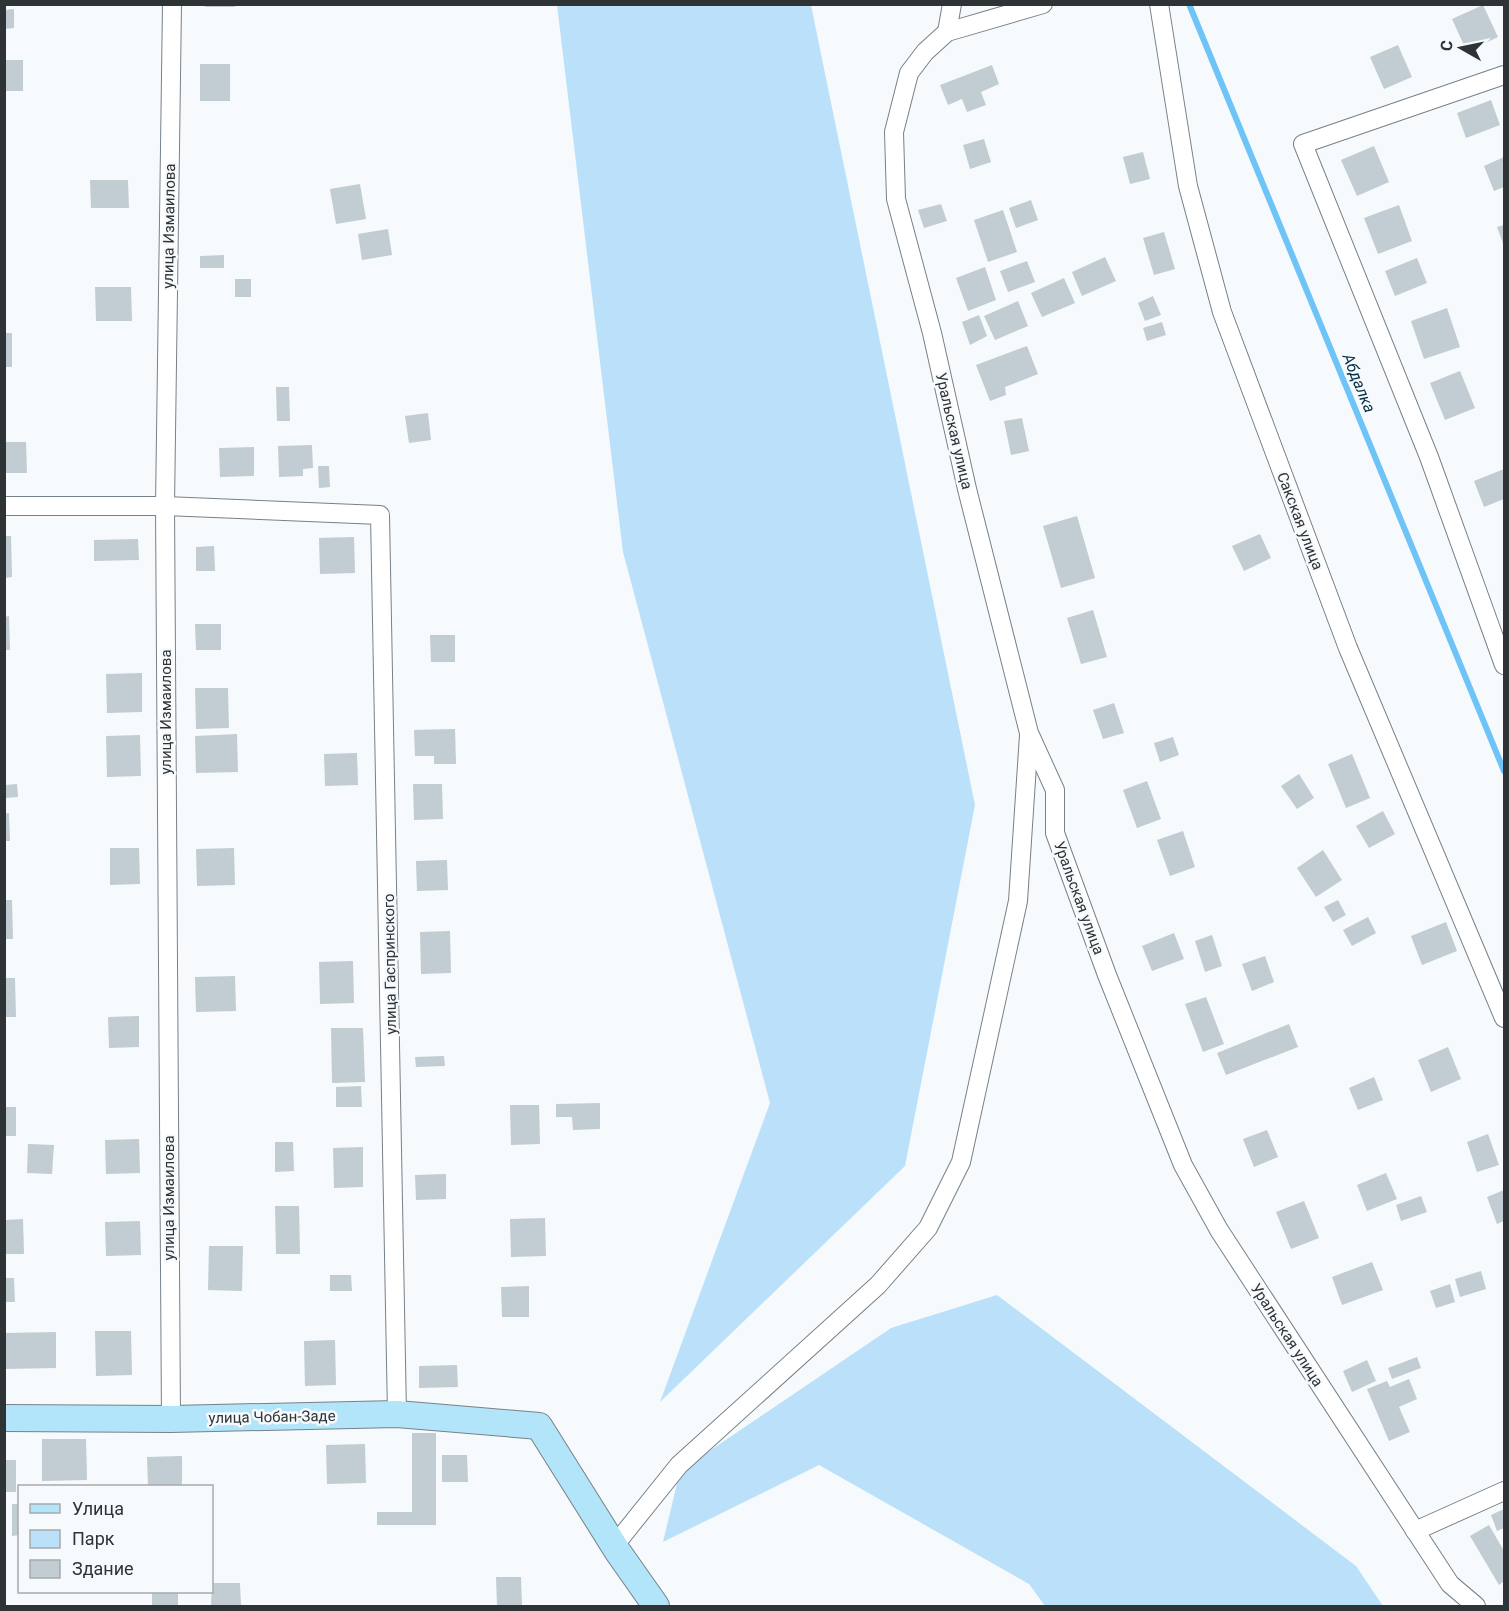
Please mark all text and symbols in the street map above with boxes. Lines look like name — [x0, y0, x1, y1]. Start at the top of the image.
north arrow — [1431, 18, 1491, 78]
text: С — [1436, 39, 1457, 52]
street label: улица Измаилова — [159, 163, 179, 289]
water label: Абдалка — [1338, 350, 1379, 415]
street label: Уральская улица — [932, 371, 976, 491]
street label: Сакская улица — [1273, 470, 1327, 572]
street label: улица Измаилова — [157, 649, 175, 775]
street label: Уральская улица — [1050, 839, 1108, 957]
street label: улица Гаспринского — [380, 893, 400, 1035]
street label: улица Измаилова — [160, 1135, 178, 1261]
street label: Уральская улица — [1247, 1280, 1327, 1390]
street label: улица Чобан-Заде — [208, 1407, 336, 1427]
legend — [18, 1485, 213, 1593]
text: Улица — [72, 1498, 124, 1519]
text: Парк — [72, 1528, 115, 1549]
text: Здание — [72, 1558, 134, 1579]

